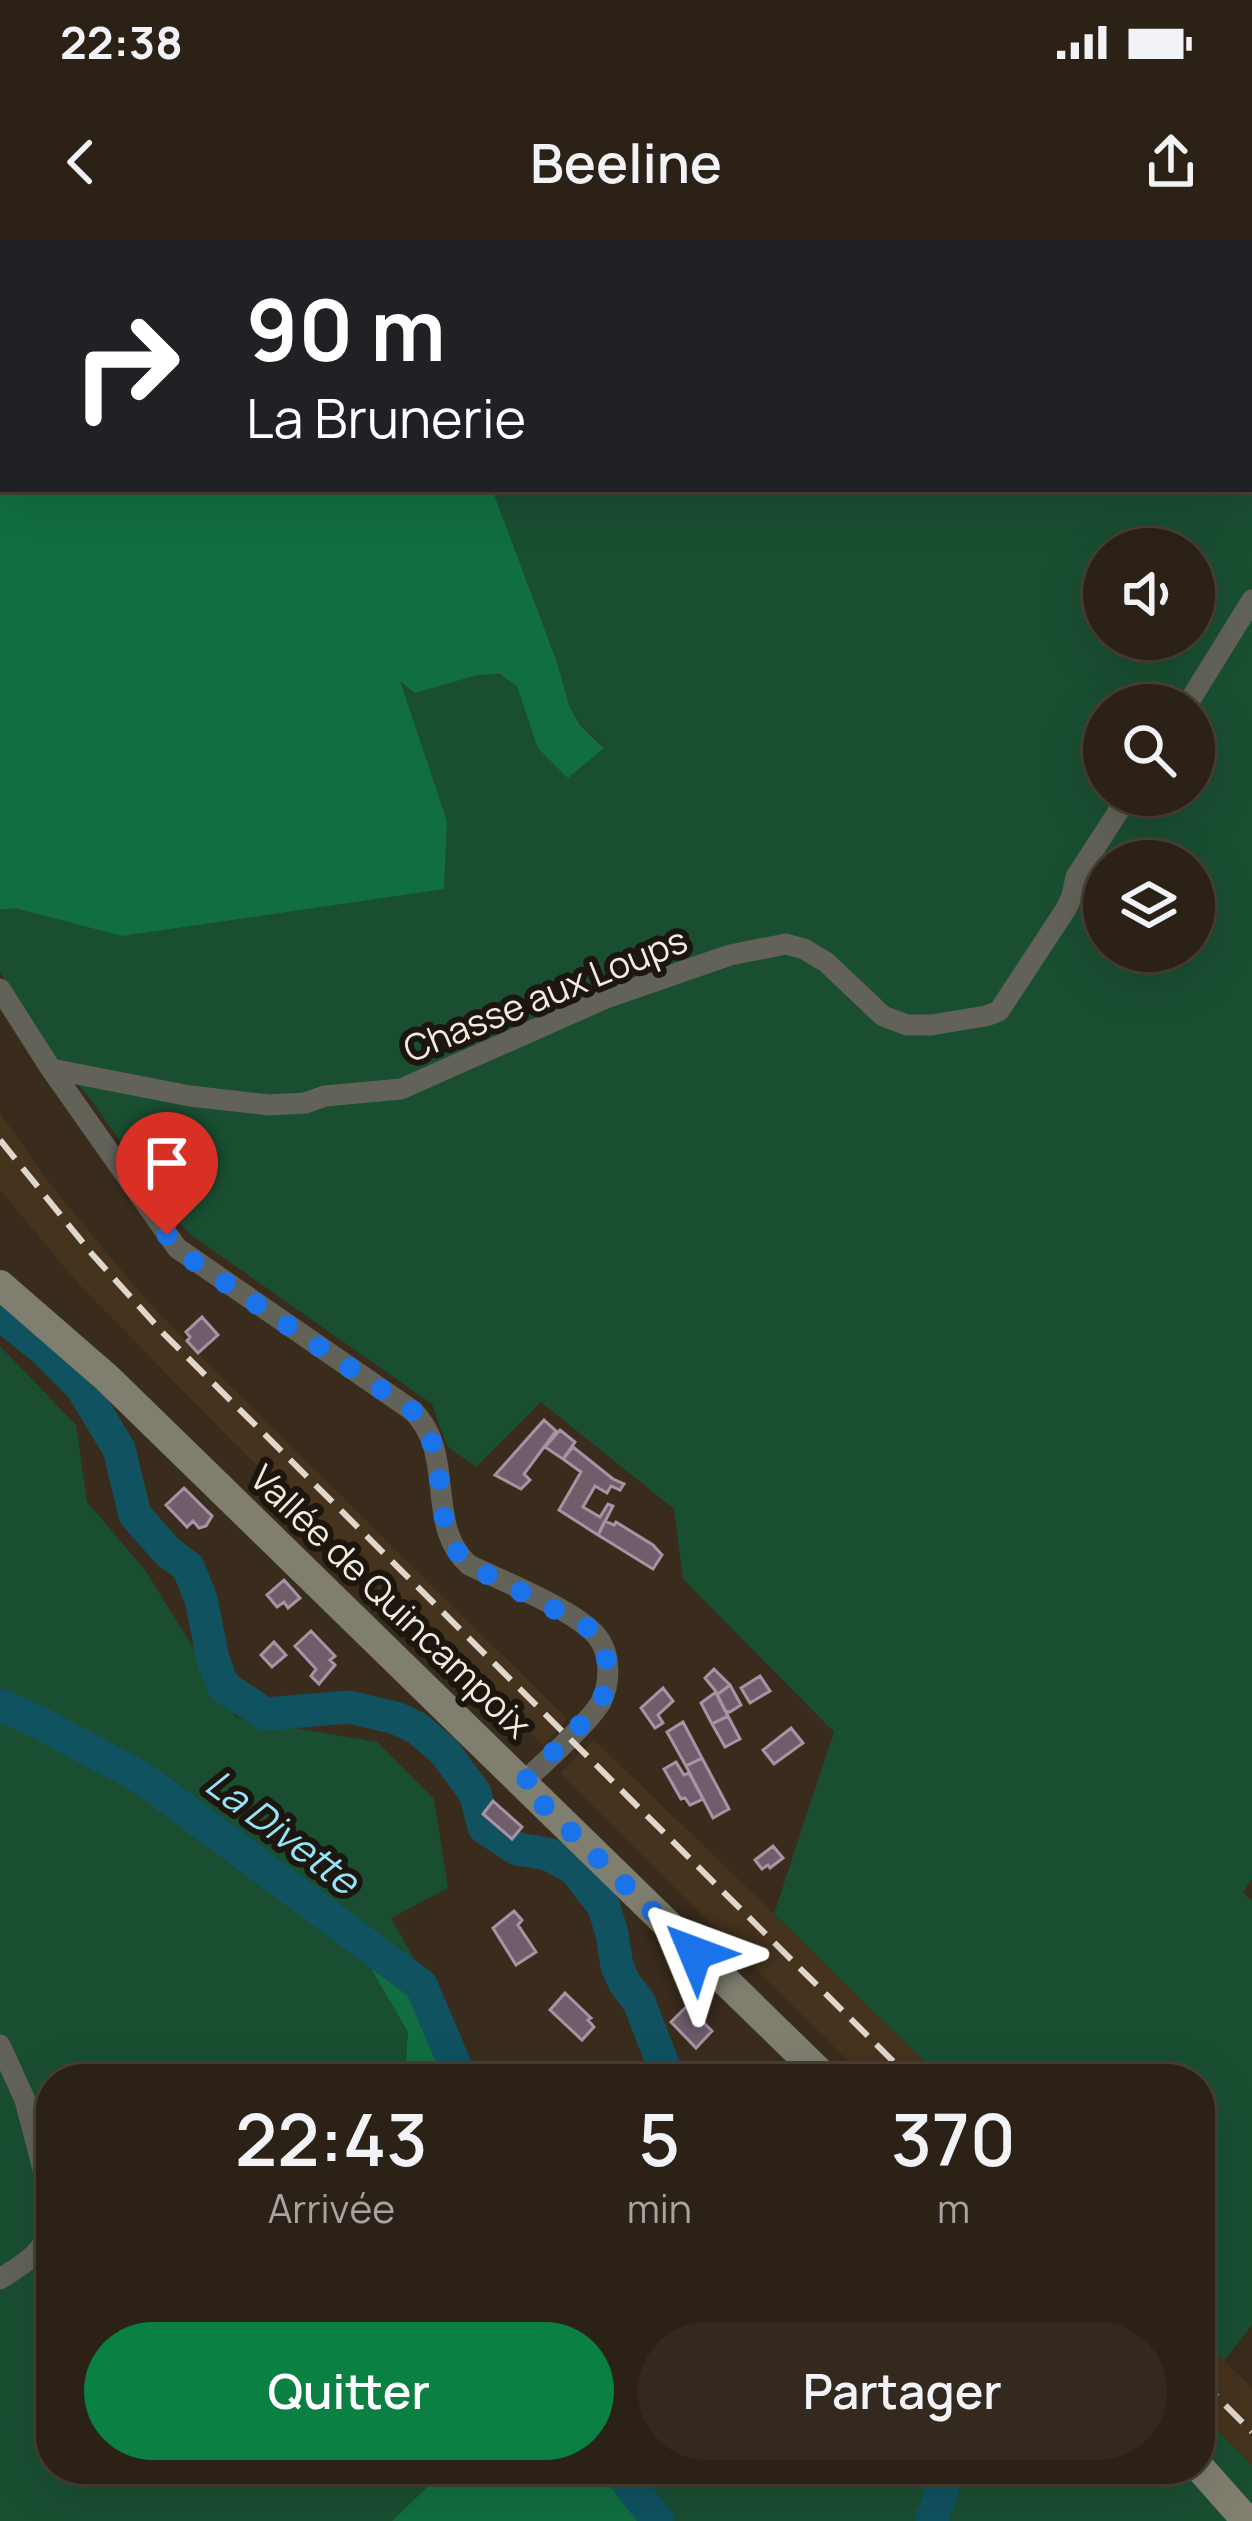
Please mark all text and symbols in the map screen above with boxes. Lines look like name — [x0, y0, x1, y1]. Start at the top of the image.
text: 22:38 — [60, 11, 183, 73]
text: Beeline — [530, 125, 722, 199]
icon: back — [48, 129, 114, 195]
icon: share — [1138, 129, 1204, 195]
text: 90 m — [246, 271, 446, 386]
icon: right — [48, 288, 204, 444]
text: La Brunerie — [246, 380, 526, 454]
map controls — [1083, 528, 1215, 972]
button: sound — [1083, 528, 1215, 660]
button: search — [1083, 684, 1215, 816]
button: layers — [1083, 840, 1215, 972]
street label: Chasse aux Loups — [396, 915, 694, 1073]
pin — [116, 1112, 218, 1235]
icon: arrive — [134, 1130, 200, 1196]
street label: Vallée de Quincampoix — [240, 1454, 542, 1748]
water label: La Divette — [196, 1756, 372, 1908]
position arrow — [632, 1890, 758, 2016]
text: 22:43 — [235, 2089, 428, 2188]
text: 5 — [638, 2089, 680, 2188]
text: 370 — [891, 2089, 1016, 2188]
text: Arrivée — [268, 2181, 395, 2235]
text: min — [627, 2181, 692, 2235]
text: m — [937, 2181, 970, 2235]
button: Quitter — [84, 2322, 614, 2460]
button: Partager — [638, 2322, 1167, 2460]

